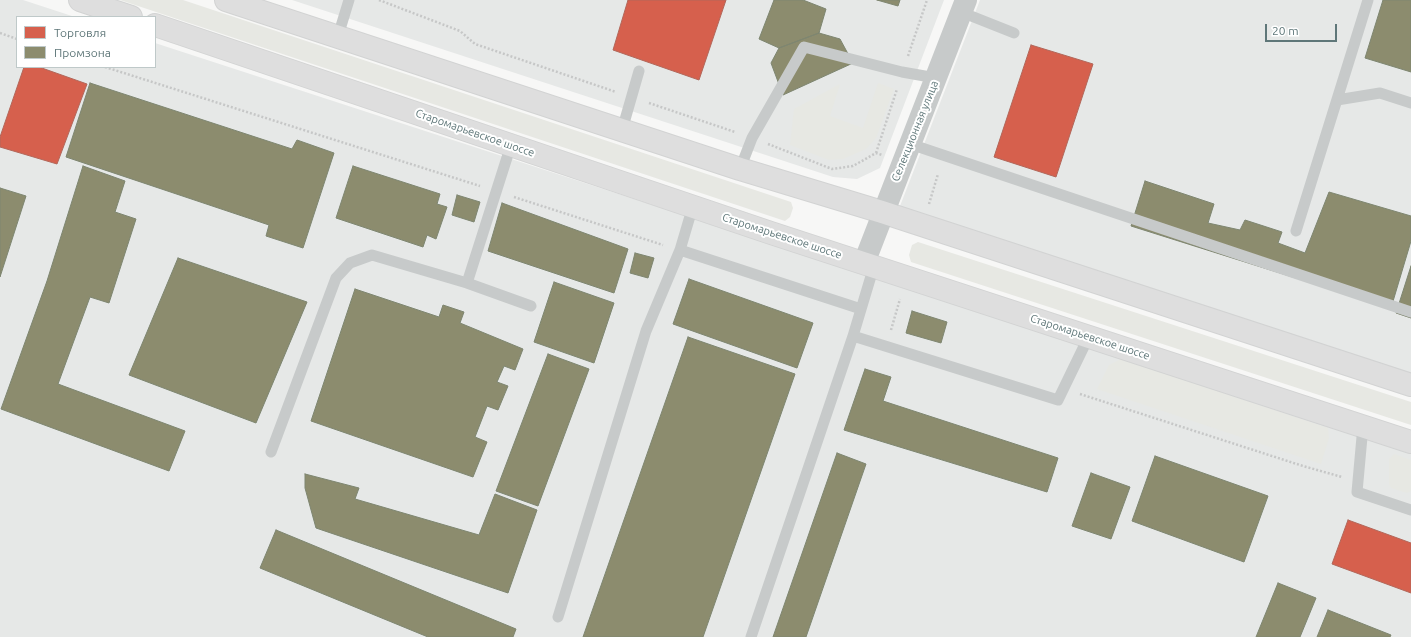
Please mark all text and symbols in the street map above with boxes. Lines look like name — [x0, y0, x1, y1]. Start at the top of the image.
legend — [16, 16, 156, 68]
scale bar — [1267, 16, 1339, 42]
text: 20 m — [1272, 24, 1299, 37]
text: Торговля — [54, 26, 106, 39]
text: Промзона — [54, 46, 111, 59]
street label: Селекционная улица — [889, 79, 941, 183]
street label: Старомарьевское шоссе — [414, 106, 536, 160]
street label: Старомарьевское шоссе — [720, 210, 844, 262]
street label: Старомарьевское шоссе — [1028, 311, 1152, 363]

